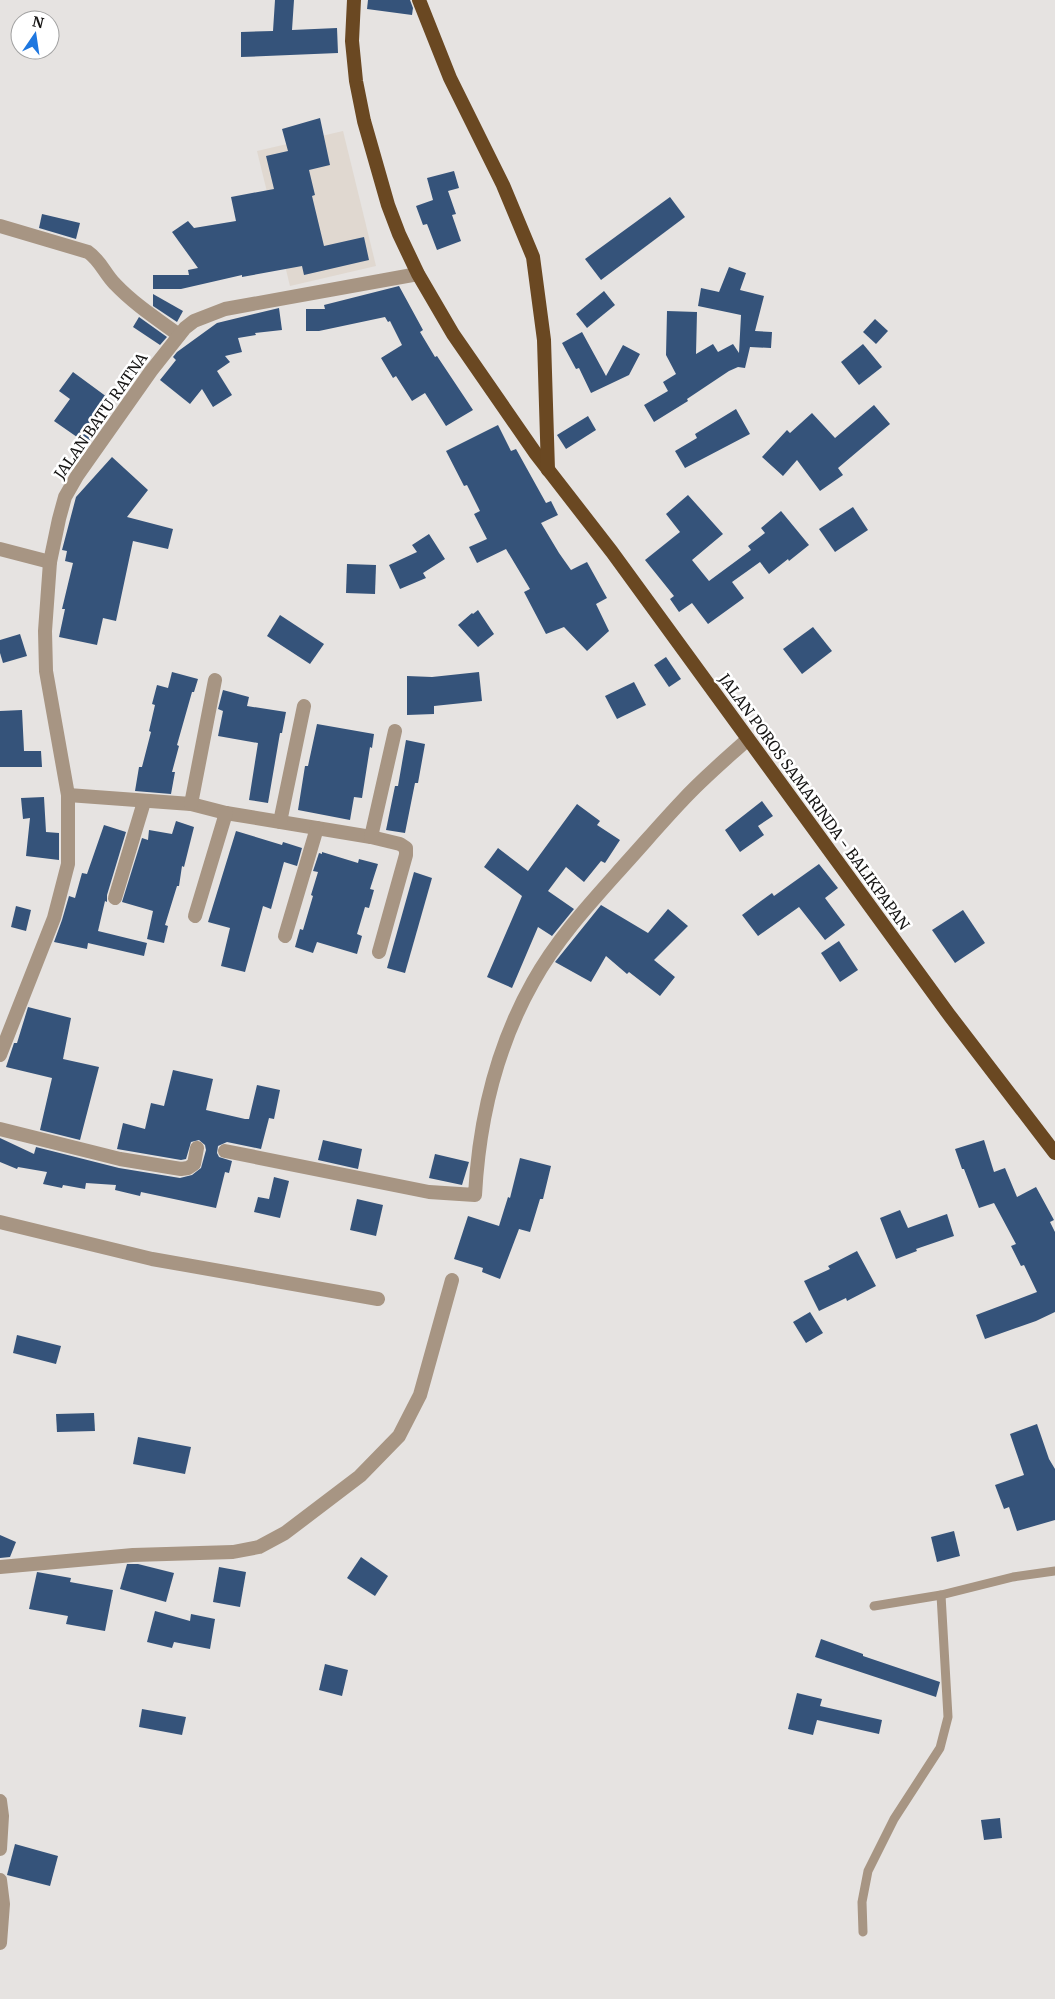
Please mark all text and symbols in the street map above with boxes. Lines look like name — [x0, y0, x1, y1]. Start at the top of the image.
north arrow — [10, 10, 60, 60]
text: N — [31, 12, 45, 32]
street label: JALAN BATU RATNA — [49, 349, 152, 483]
street label: JALAN POROS SAMARINDA - BALIKPAPAN — [715, 669, 914, 934]

